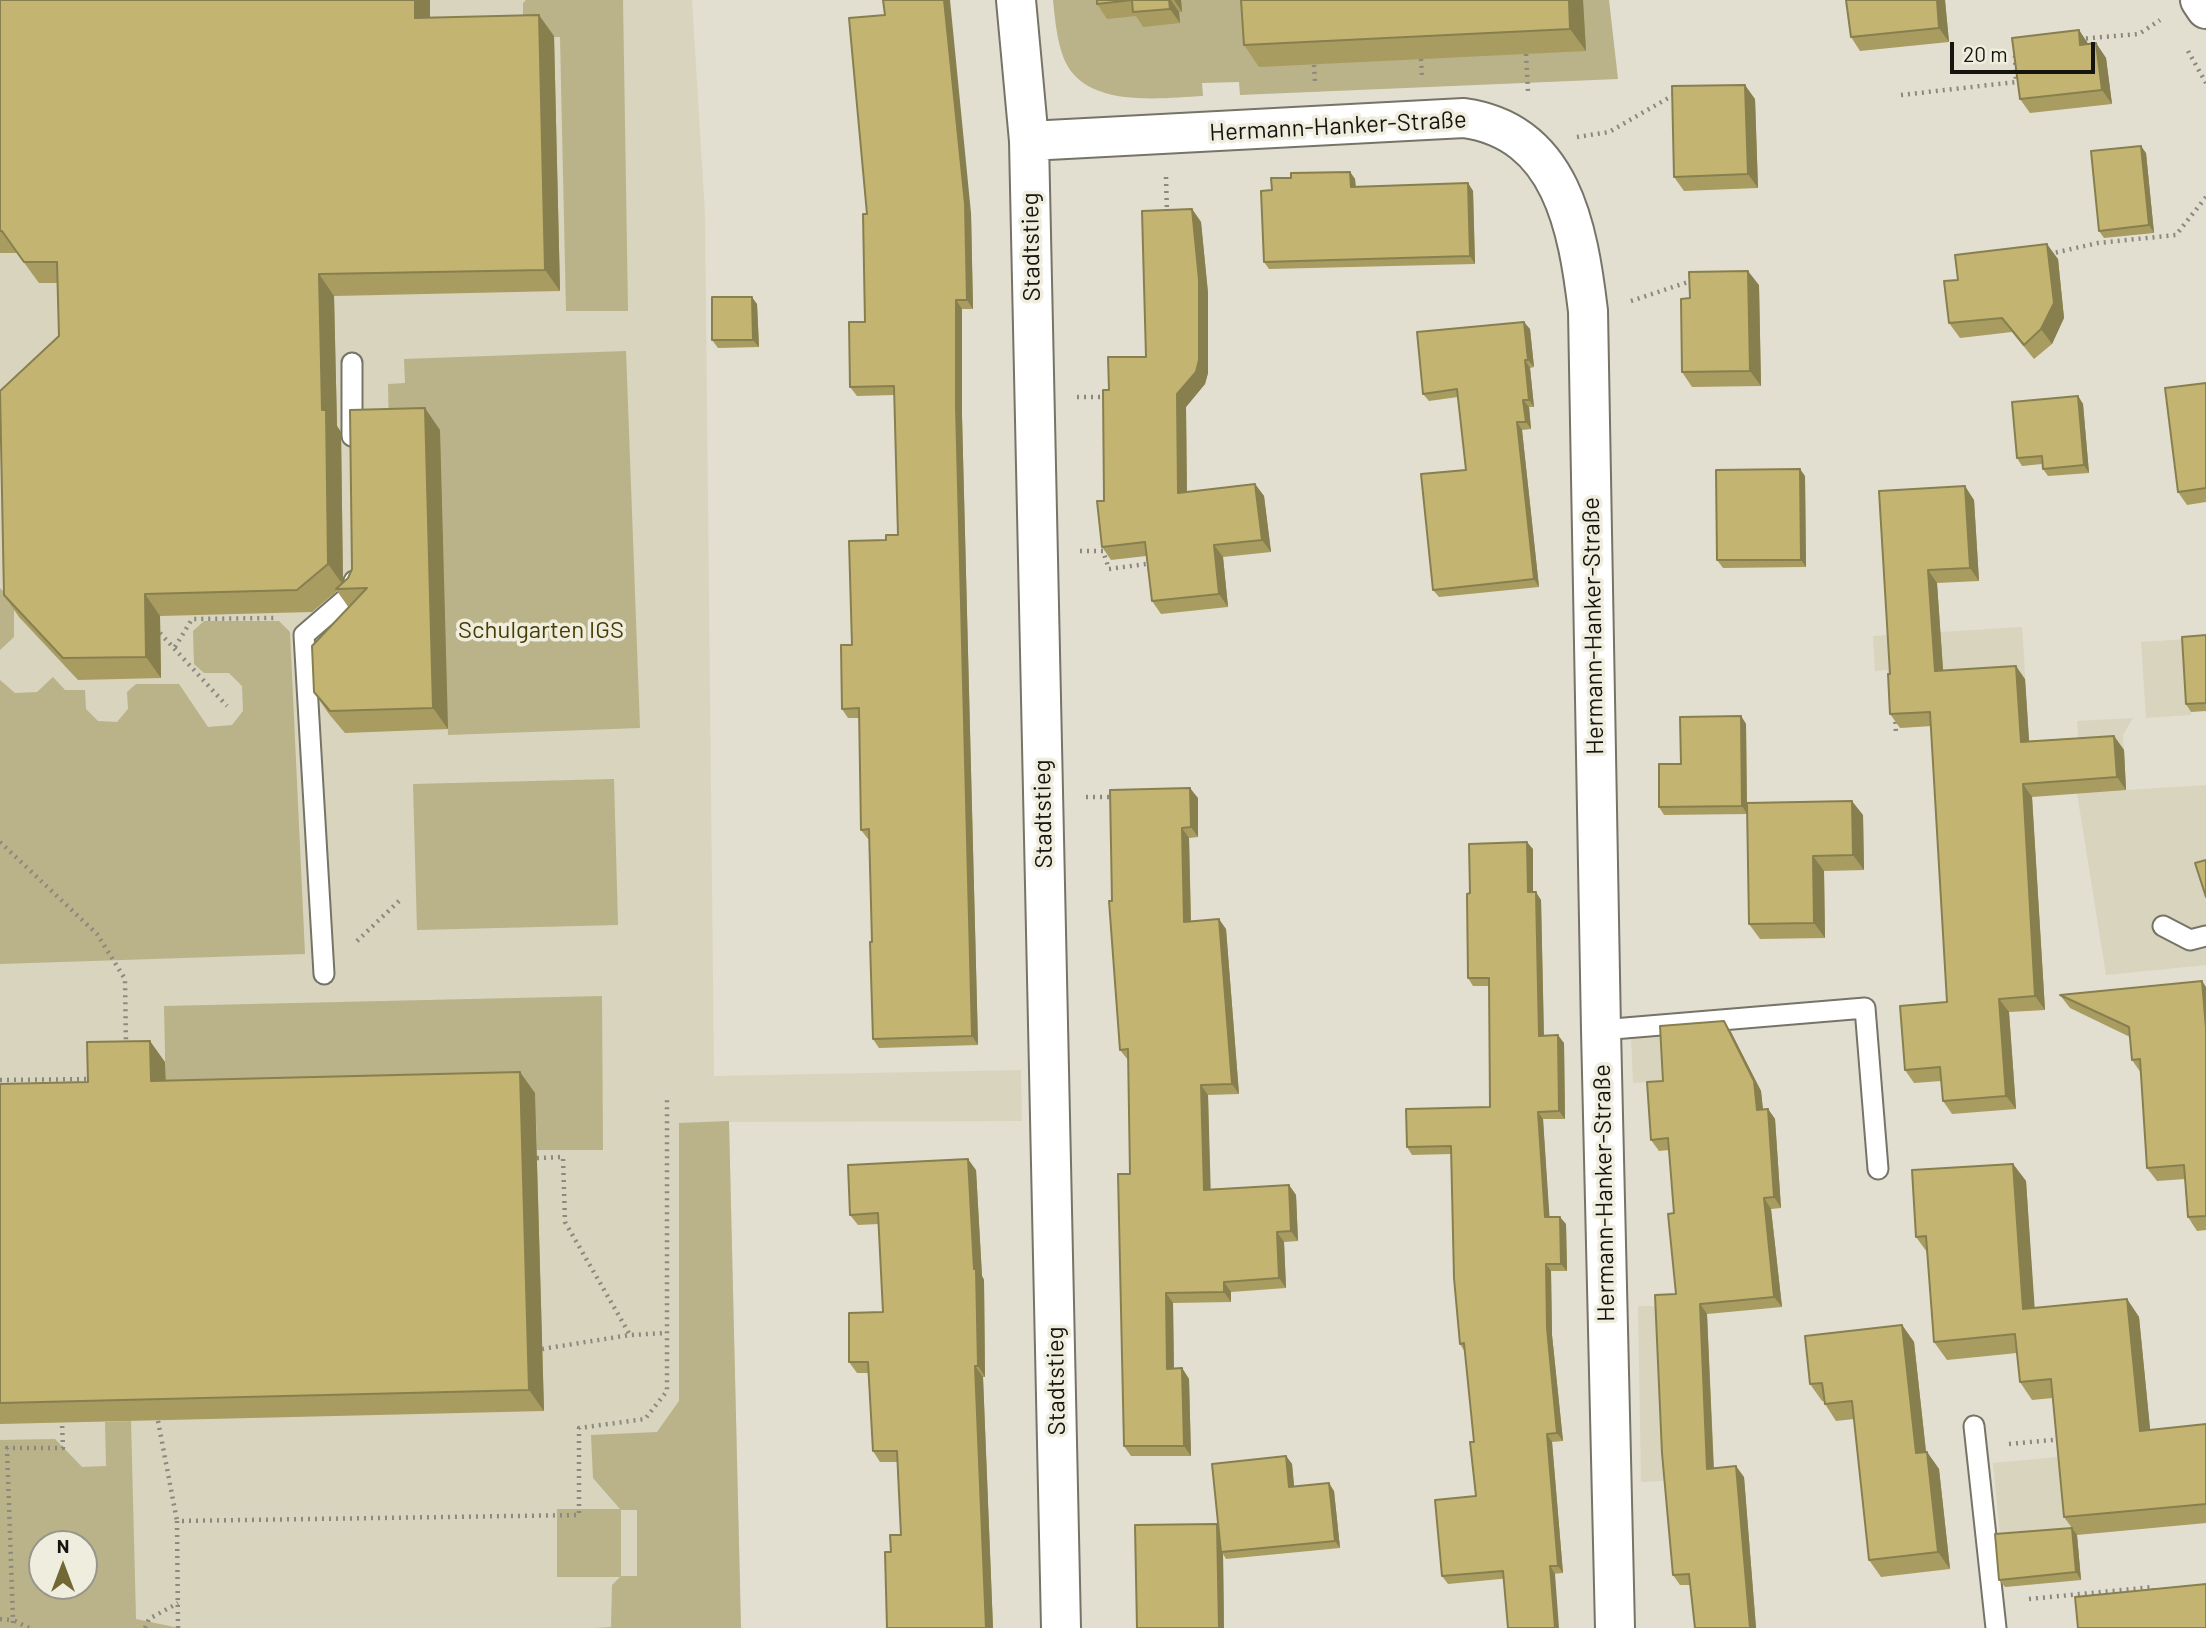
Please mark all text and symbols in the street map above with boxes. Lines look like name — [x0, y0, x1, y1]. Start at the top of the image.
scale bar — [1954, 28, 2099, 72]
text: 20 m — [1963, 41, 2008, 66]
street label: Hermann-Hanker-Straße — [1209, 105, 1467, 147]
street label: Stadtstieg — [1016, 192, 1046, 302]
street label: Hermann-Hanker-Straße — [1576, 497, 1610, 755]
park label: Schulgarten IGS — [458, 616, 624, 644]
street label: Stadtstieg — [1028, 759, 1058, 869]
street label: Hermann-Hanker-Straße — [1587, 1064, 1621, 1322]
street label: Stadtstieg — [1041, 1326, 1071, 1436]
north arrow — [28, 1530, 98, 1600]
text: N — [57, 1534, 69, 1557]

